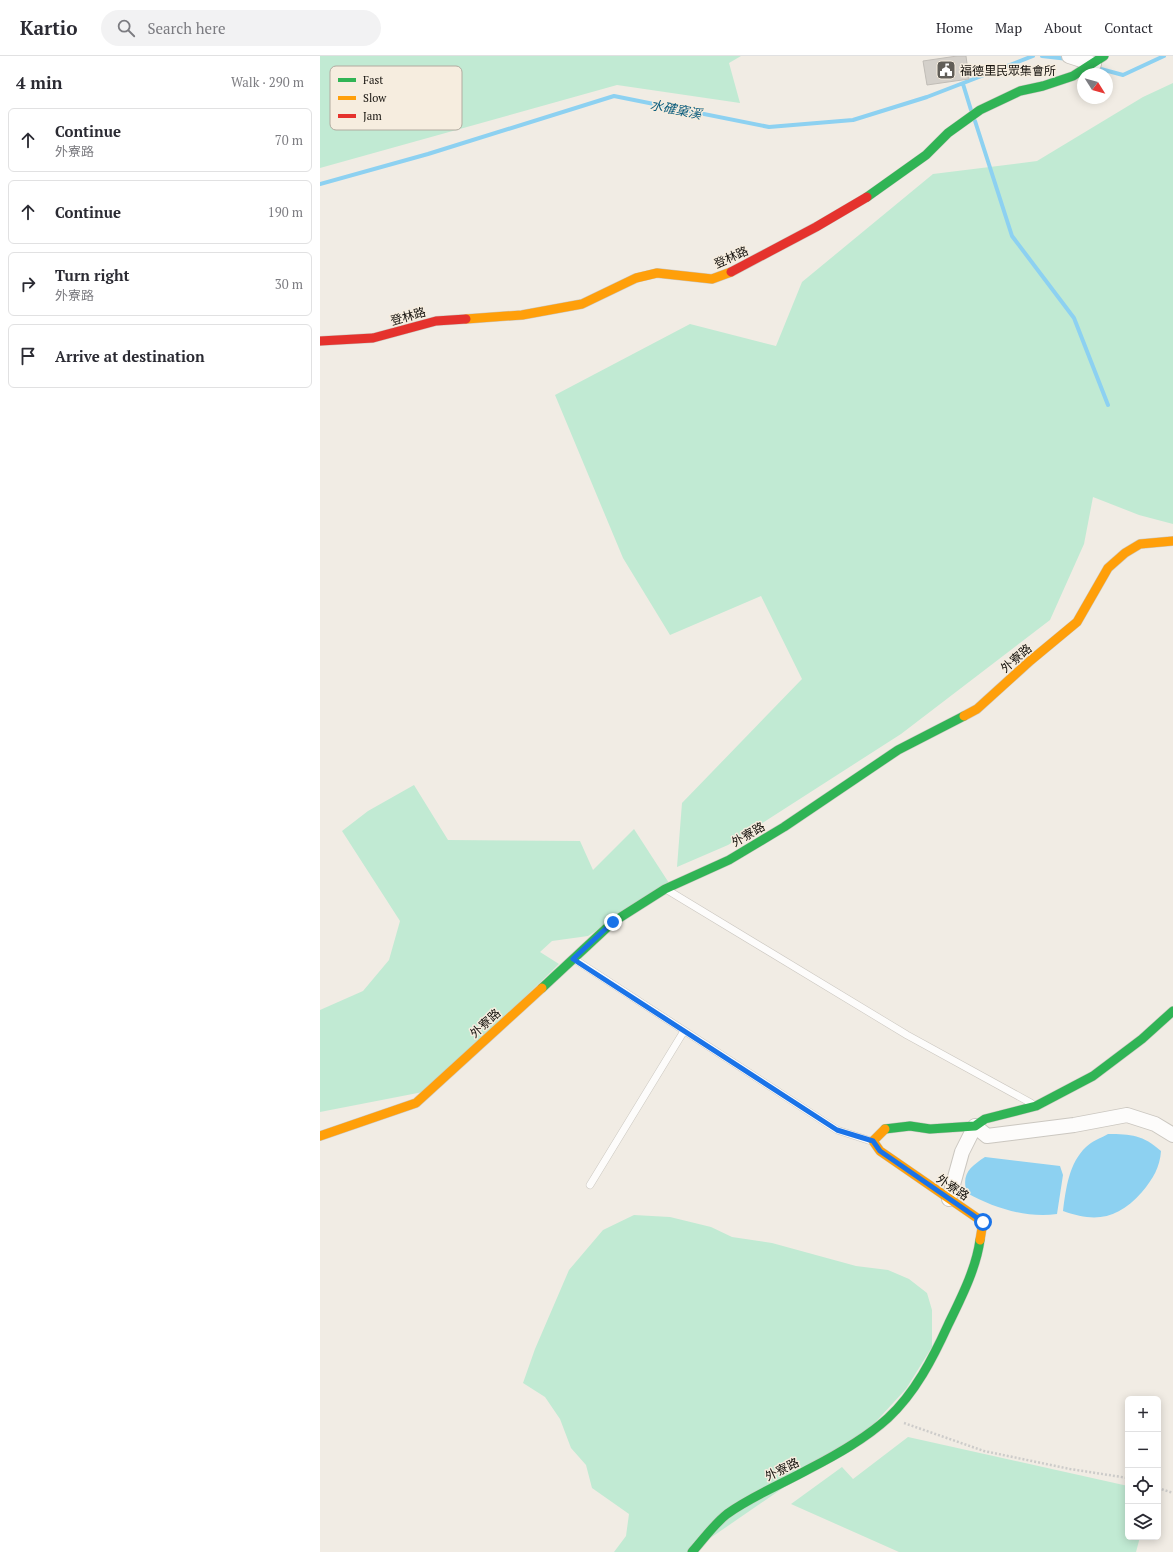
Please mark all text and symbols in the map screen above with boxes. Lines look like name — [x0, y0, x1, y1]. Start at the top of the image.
search box — [101, 10, 381, 46]
text: Kartio — [20, 15, 77, 40]
icon: search — [115, 17, 137, 39]
text: Search here — [147, 18, 225, 38]
text: Home — [936, 18, 973, 37]
text: Map — [995, 18, 1022, 37]
text: About — [1044, 18, 1082, 37]
text: Contact — [1104, 18, 1153, 37]
public building icon: 福德里民眾集會所 — [935, 59, 957, 81]
place label: 福德里民眾集會所 — [960, 63, 1056, 78]
legend — [330, 66, 462, 130]
north arrow — [1077, 68, 1113, 104]
text: 4 min — [16, 71, 63, 94]
text: Walk · 290 m — [231, 73, 304, 91]
text: Fast — [363, 73, 383, 87]
text: Slow — [363, 91, 387, 105]
water label: 水確窠溪 — [649, 95, 705, 123]
text: Jam — [363, 109, 382, 123]
text: Continue — [55, 121, 121, 141]
icon: ahead — [17, 129, 39, 151]
text: 70 m — [275, 131, 303, 149]
text: 外寮路 — [55, 142, 94, 160]
icon: ahead — [17, 201, 39, 223]
text: Continue — [55, 202, 121, 222]
text: 190 m — [268, 203, 303, 221]
street label: 登林路 — [711, 243, 751, 271]
text: Turn right — [55, 265, 130, 285]
icon: right — [17, 273, 39, 295]
text: 30 m — [275, 275, 303, 293]
text: 外寮路 — [55, 286, 94, 304]
street label: 登林路 — [389, 304, 427, 328]
icon: arrive — [17, 345, 39, 367]
text: Arrive at destination — [55, 346, 205, 366]
street label: 外寮路 — [997, 641, 1035, 675]
street label: 外寮路 — [729, 819, 767, 849]
route end — [604, 913, 622, 931]
street label: 外寮路 — [467, 1005, 503, 1041]
street label: 外寮路 — [934, 1171, 972, 1203]
route start — [974, 1213, 992, 1231]
map controls — [1125, 1396, 1161, 1540]
button: + — [1125, 1396, 1161, 1432]
button: − — [1125, 1432, 1161, 1468]
street label: 外寮路 — [763, 1454, 801, 1484]
button: locate — [1125, 1468, 1161, 1504]
button: layers — [1125, 1504, 1161, 1540]

